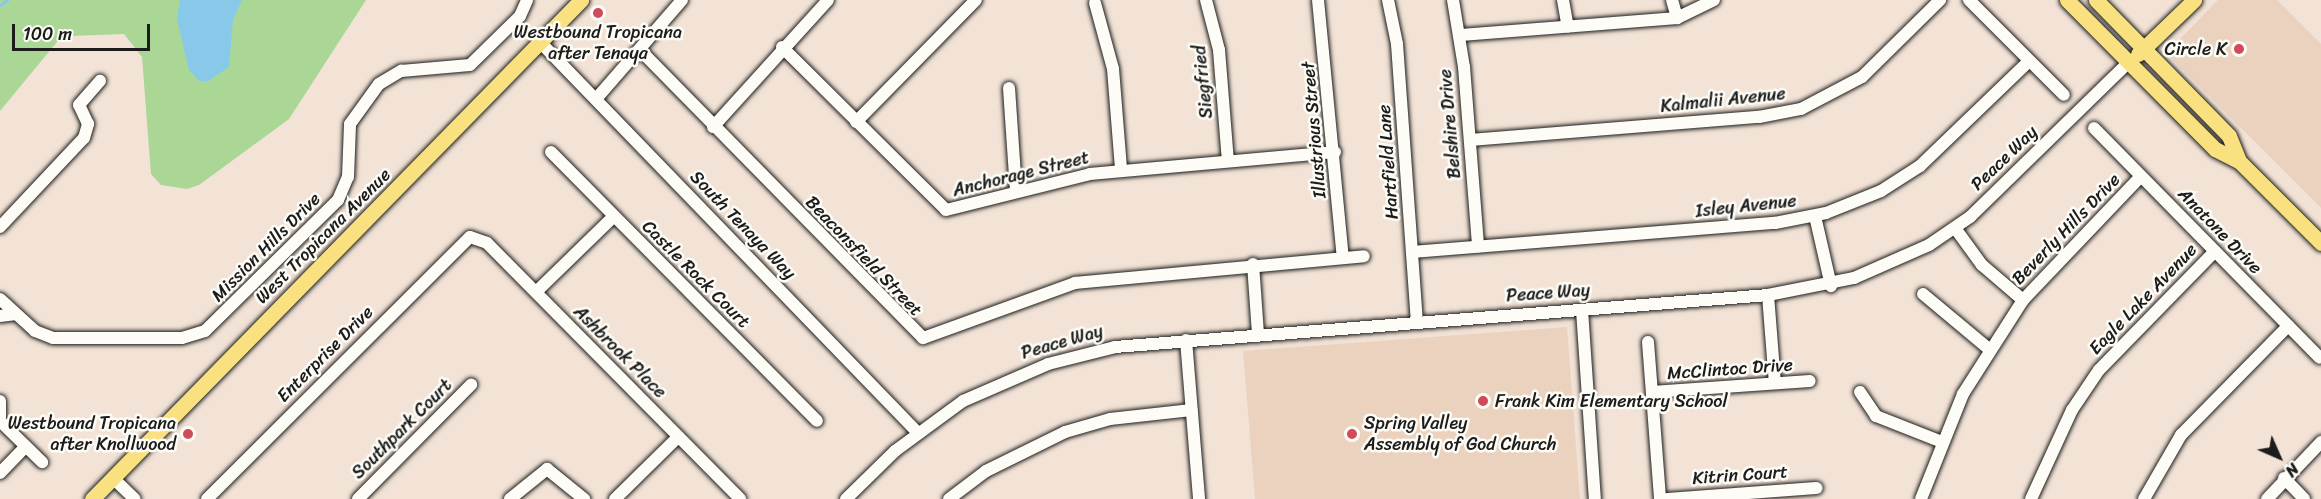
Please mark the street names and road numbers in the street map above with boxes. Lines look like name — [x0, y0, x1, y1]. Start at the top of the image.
street label: Siegfried — [1188, 44, 1218, 120]
street label: Illustrious Street — [1297, 61, 1331, 199]
street label: Belshire Drive — [1434, 68, 1466, 180]
street label: Kalmalii Avenue — [1660, 83, 1786, 117]
street label: Hartfield Lane — [1373, 104, 1403, 220]
street label: Peace Way — [1966, 121, 2042, 195]
street label: Anchorage Street — [950, 147, 1092, 201]
street label: West Tropicana Avenue — [251, 164, 395, 308]
street label: South Tenaya Way — [685, 166, 801, 284]
street label: Beverly Hills Drive — [2008, 169, 2124, 289]
street label: Anatone Drive — [2174, 183, 2266, 279]
street label: Mission Hills Drive — [207, 188, 325, 306]
street label: Isley Avenue — [1695, 190, 1797, 222]
street label: Beaconsfield Street — [801, 191, 927, 321]
street label: Castle Rock Court — [637, 215, 755, 333]
street label: Eagle Lake Avenue — [2085, 239, 2201, 359]
street label: Peace Way — [1505, 279, 1591, 307]
street label: Enterprise Drive — [272, 301, 378, 407]
street label: Ashbrook Place — [569, 301, 671, 403]
street label: Peace Way — [1019, 320, 1105, 364]
street label: McClintoc Drive — [1666, 354, 1794, 384]
street label: Southpark Court — [347, 374, 457, 484]
street label: Kitrin Court — [1691, 461, 1789, 489]

